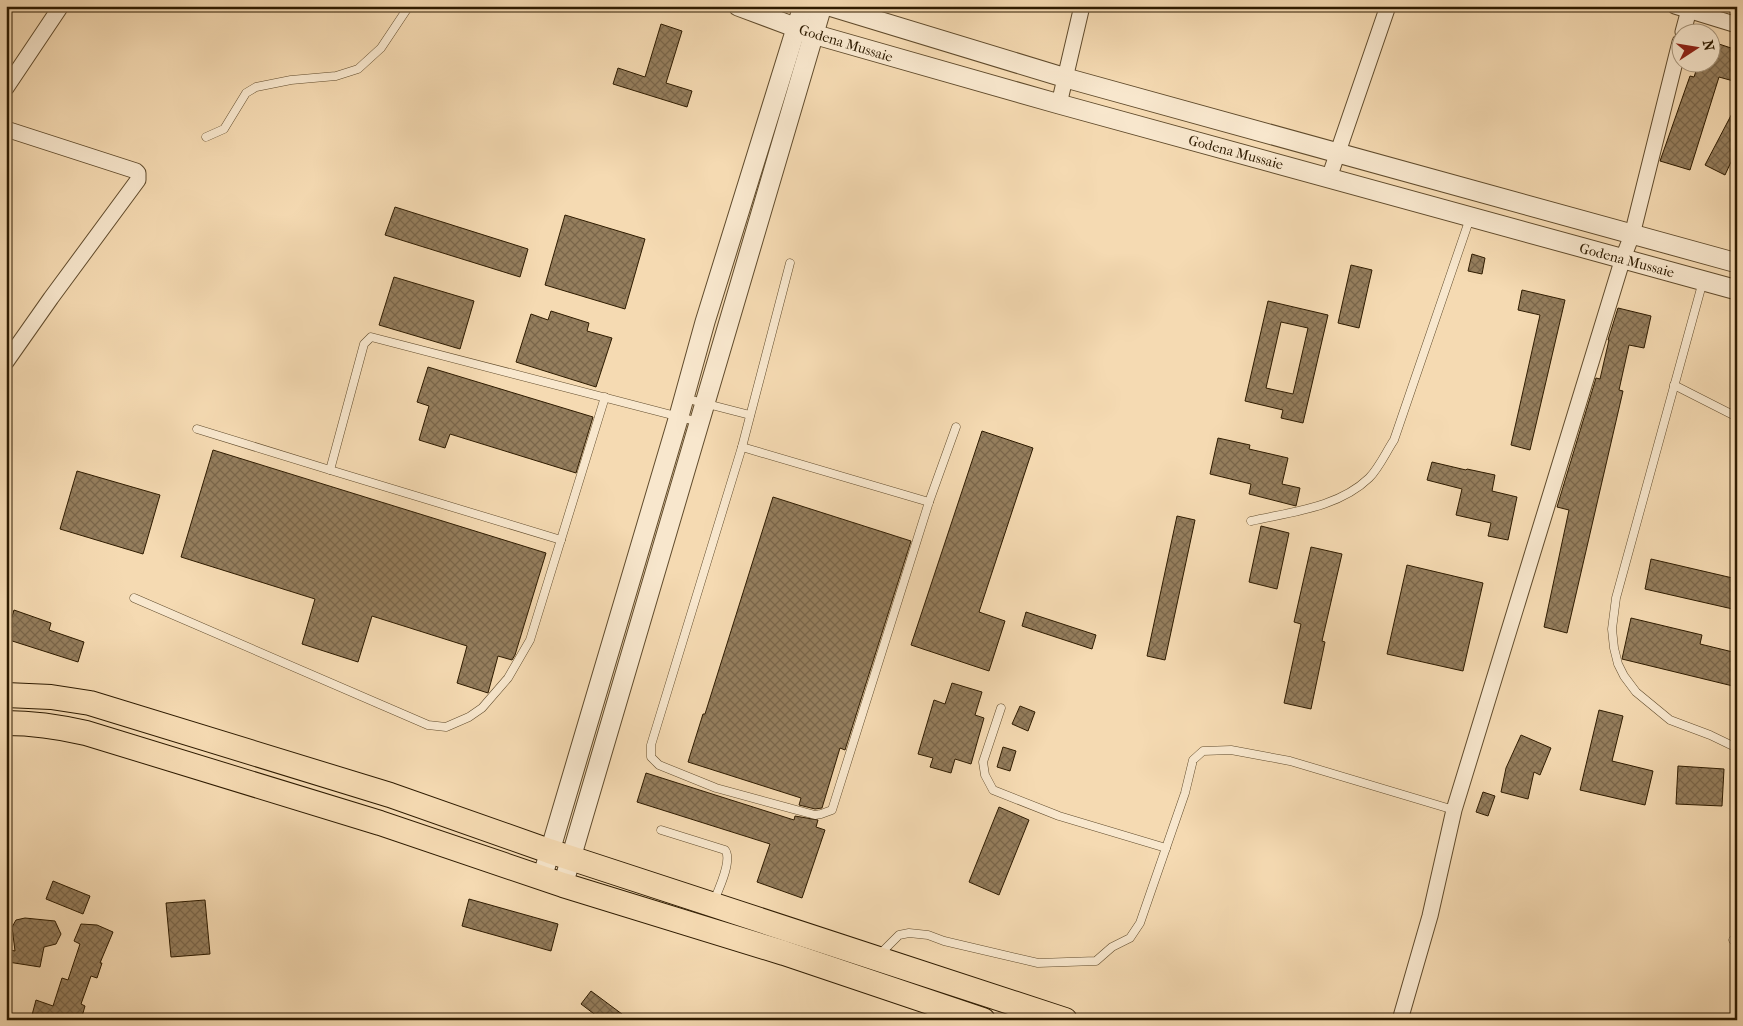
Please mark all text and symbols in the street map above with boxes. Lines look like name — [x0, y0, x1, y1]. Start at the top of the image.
street label: Godena Mussaie — [797, 21, 895, 66]
north arrow — [1670, 22, 1720, 72]
text: N — [1699, 38, 1718, 53]
street label: Godena Mussaie — [1187, 132, 1285, 173]
street label: Godena Mussaie — [1578, 240, 1676, 281]

